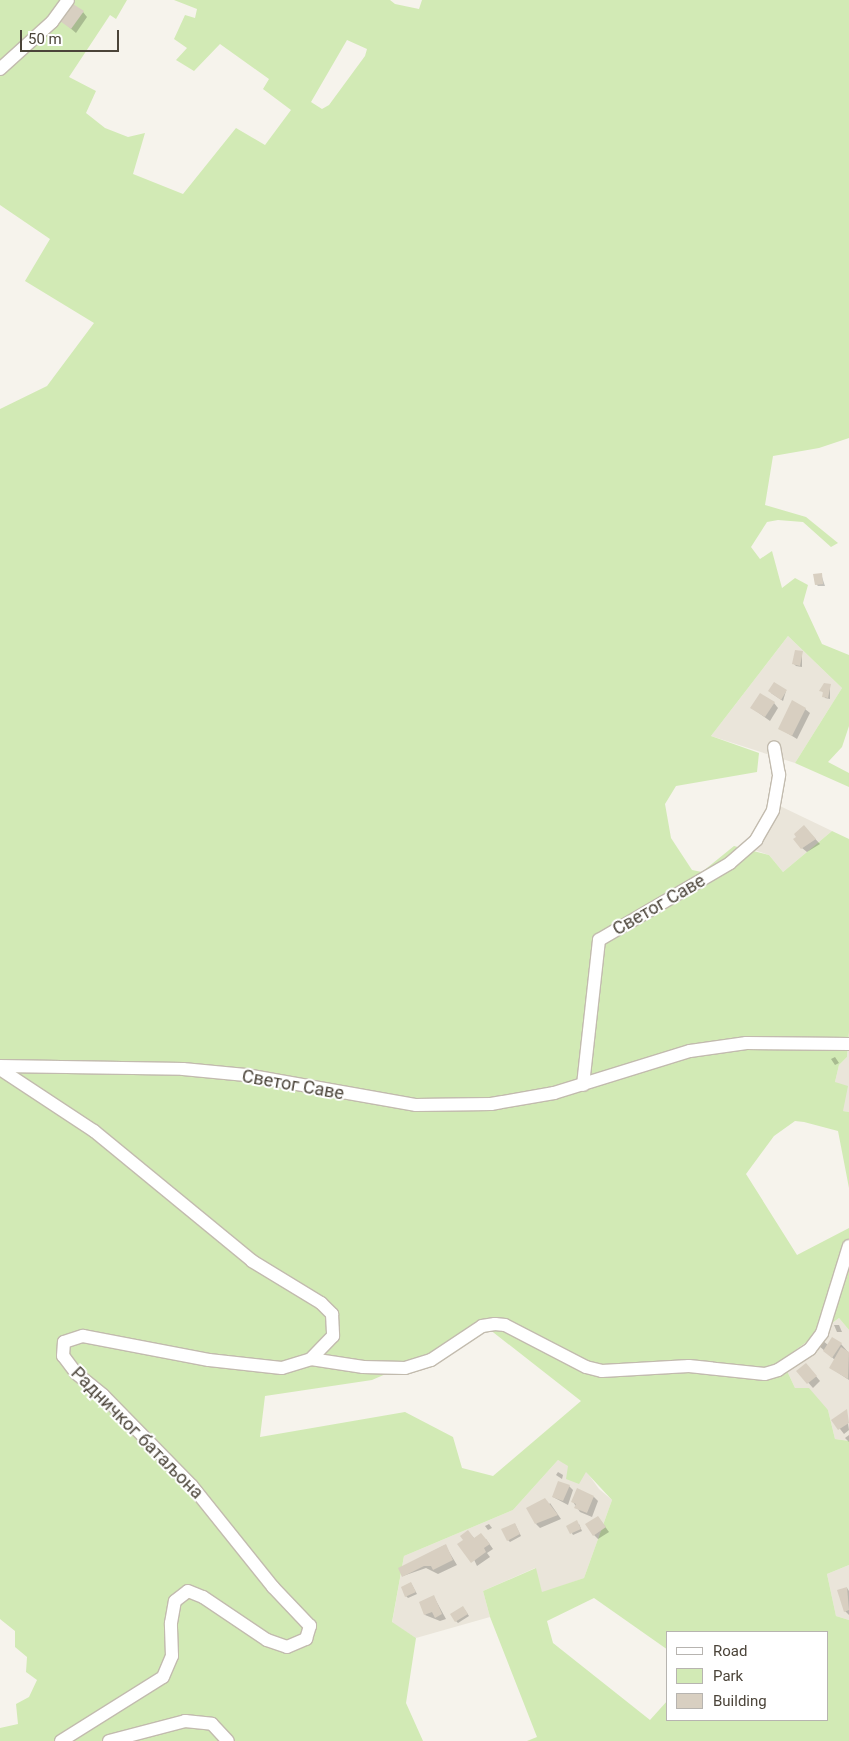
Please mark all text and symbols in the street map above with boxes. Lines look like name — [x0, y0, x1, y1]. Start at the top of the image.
scale bar — [22, 20, 121, 52]
text: 50 m — [28, 30, 62, 48]
street label: Светог Саве — [609, 870, 709, 940]
street label: Светог Саве — [240, 1065, 346, 1105]
street label: Радничког батаљона — [66, 1362, 208, 1504]
legend — [666, 1631, 829, 1721]
text: Road — [713, 1642, 747, 1660]
text: Park — [713, 1667, 743, 1685]
text: Building — [713, 1692, 767, 1710]

